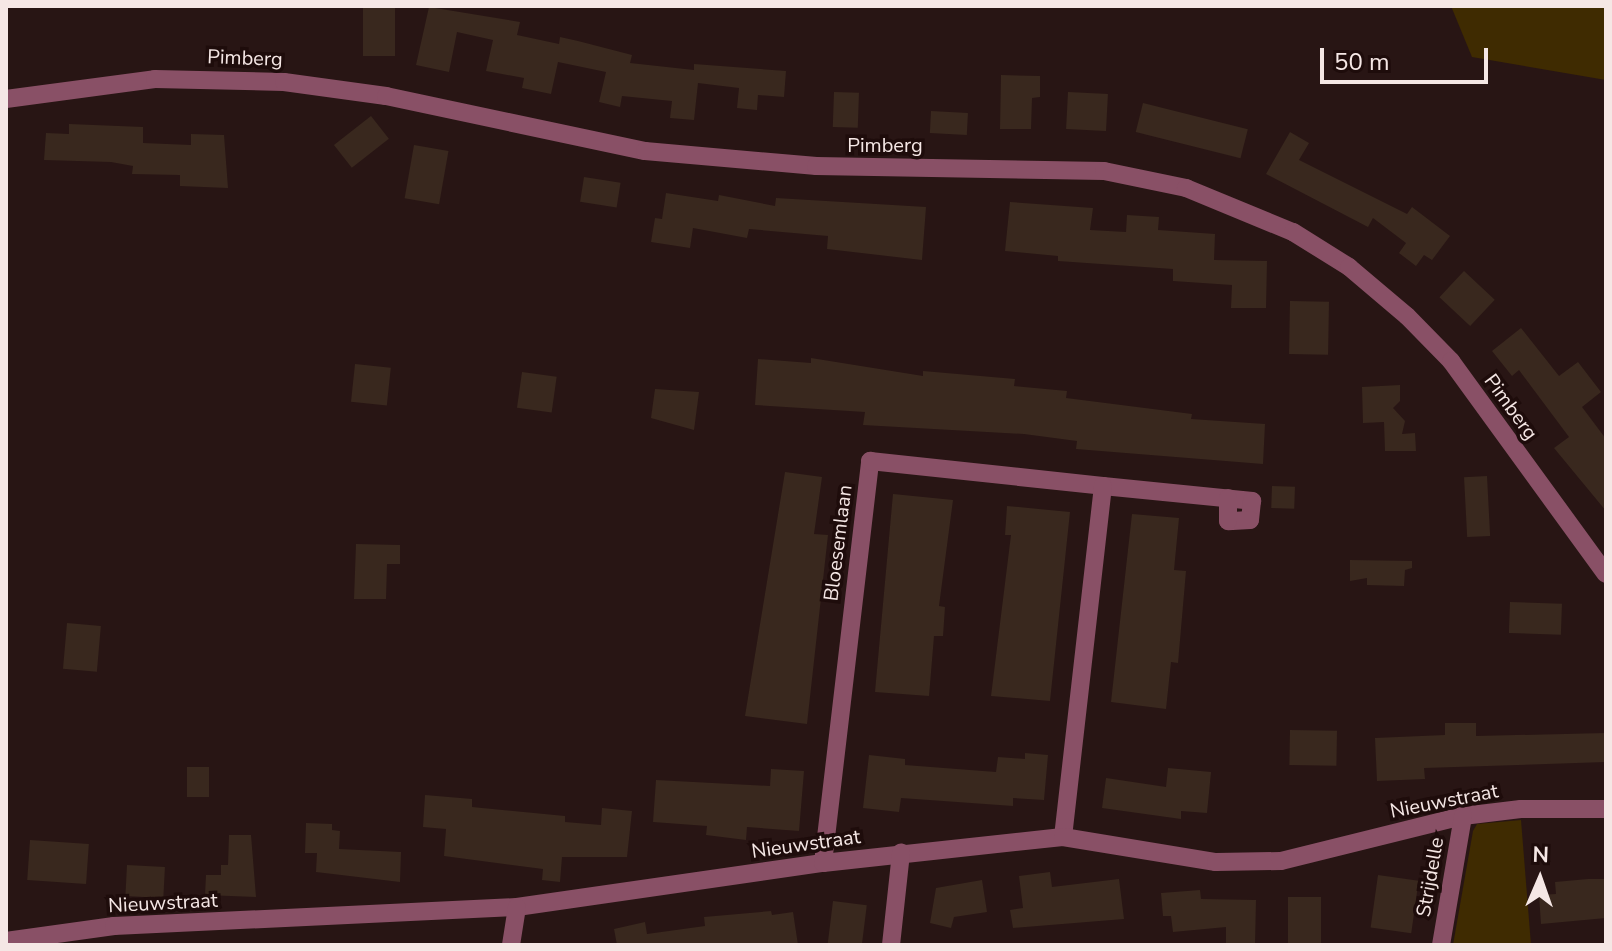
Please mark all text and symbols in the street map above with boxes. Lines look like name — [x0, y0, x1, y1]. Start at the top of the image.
scale bar — [1324, 32, 1492, 82]
street label: Pimberg — [207, 45, 283, 71]
text: 50 m — [1334, 46, 1390, 78]
street label: Pimberg — [847, 133, 923, 157]
street label: Pimberg — [1479, 369, 1543, 445]
street label: Bloesemlaan — [819, 483, 857, 603]
street label: Nieuwstraat — [1388, 779, 1500, 823]
street label: Nieuwstraat — [750, 824, 862, 864]
street label: Strijdelle — [1411, 835, 1449, 919]
north arrow — [1500, 839, 1580, 919]
text: N — [1532, 840, 1550, 870]
street label: Nieuwstraat — [108, 888, 218, 918]

